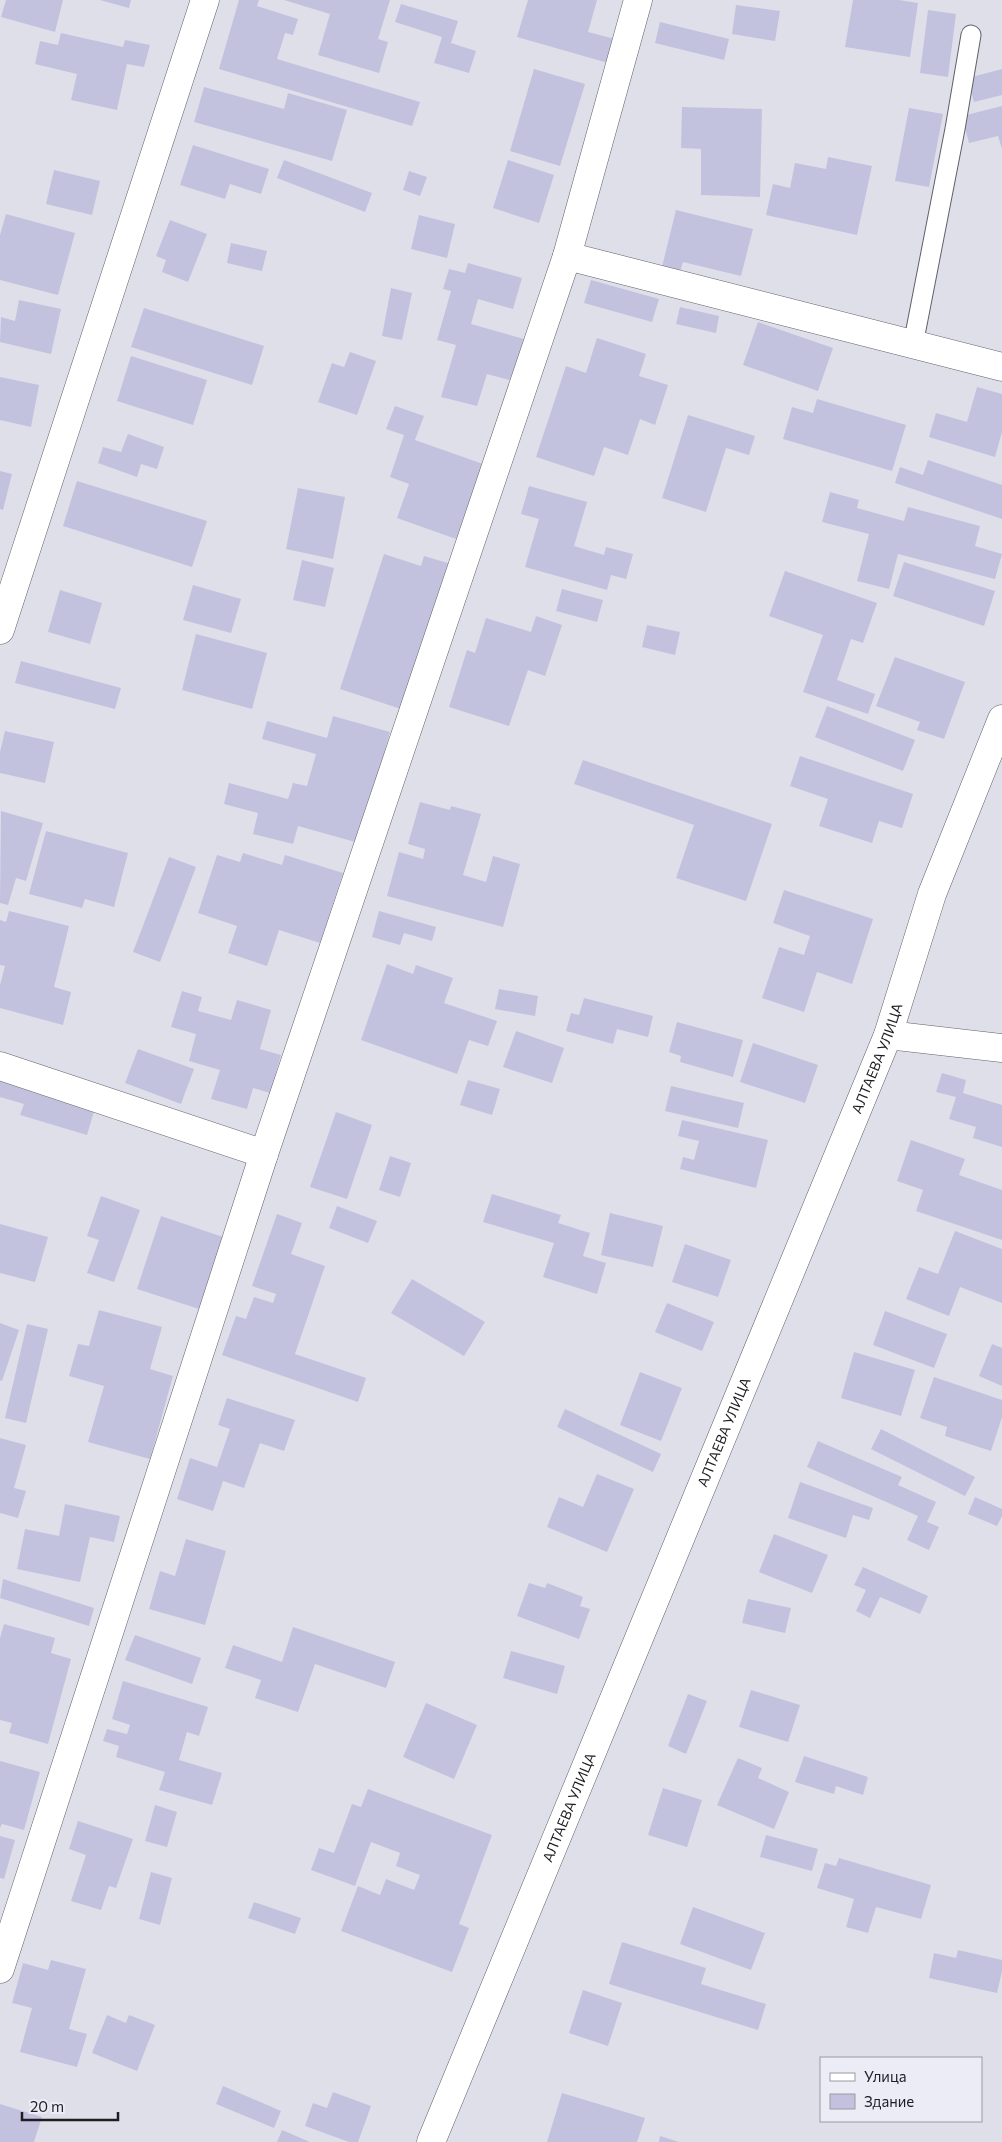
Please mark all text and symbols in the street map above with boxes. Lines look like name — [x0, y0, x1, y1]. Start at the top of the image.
street label: АЛТАЕВА УЛИЦА — [848, 1001, 906, 1116]
street label: АЛТАЕВА УЛИЦА — [693, 1374, 754, 1489]
street label: АЛТАЕВА УЛИЦА — [538, 1750, 599, 1865]
legend — [820, 2057, 982, 2122]
text: Улица — [864, 2067, 906, 2085]
scale bar — [22, 2090, 119, 2122]
text: Здание — [864, 2092, 914, 2110]
text: 20 m — [30, 2097, 64, 2115]

